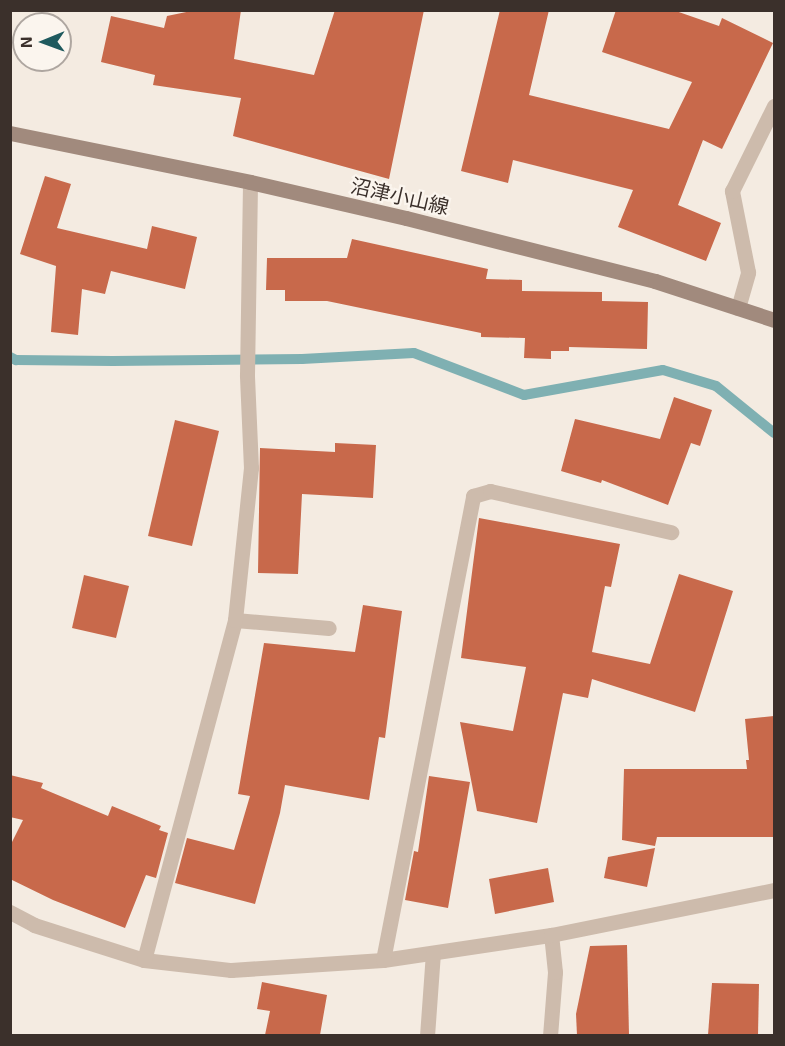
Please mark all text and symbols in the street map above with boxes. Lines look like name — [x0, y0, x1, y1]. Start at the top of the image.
north arrow — [12, 12, 72, 72]
text: N — [16, 36, 35, 48]
street label: 沼津小山線 — [349, 173, 451, 219]

